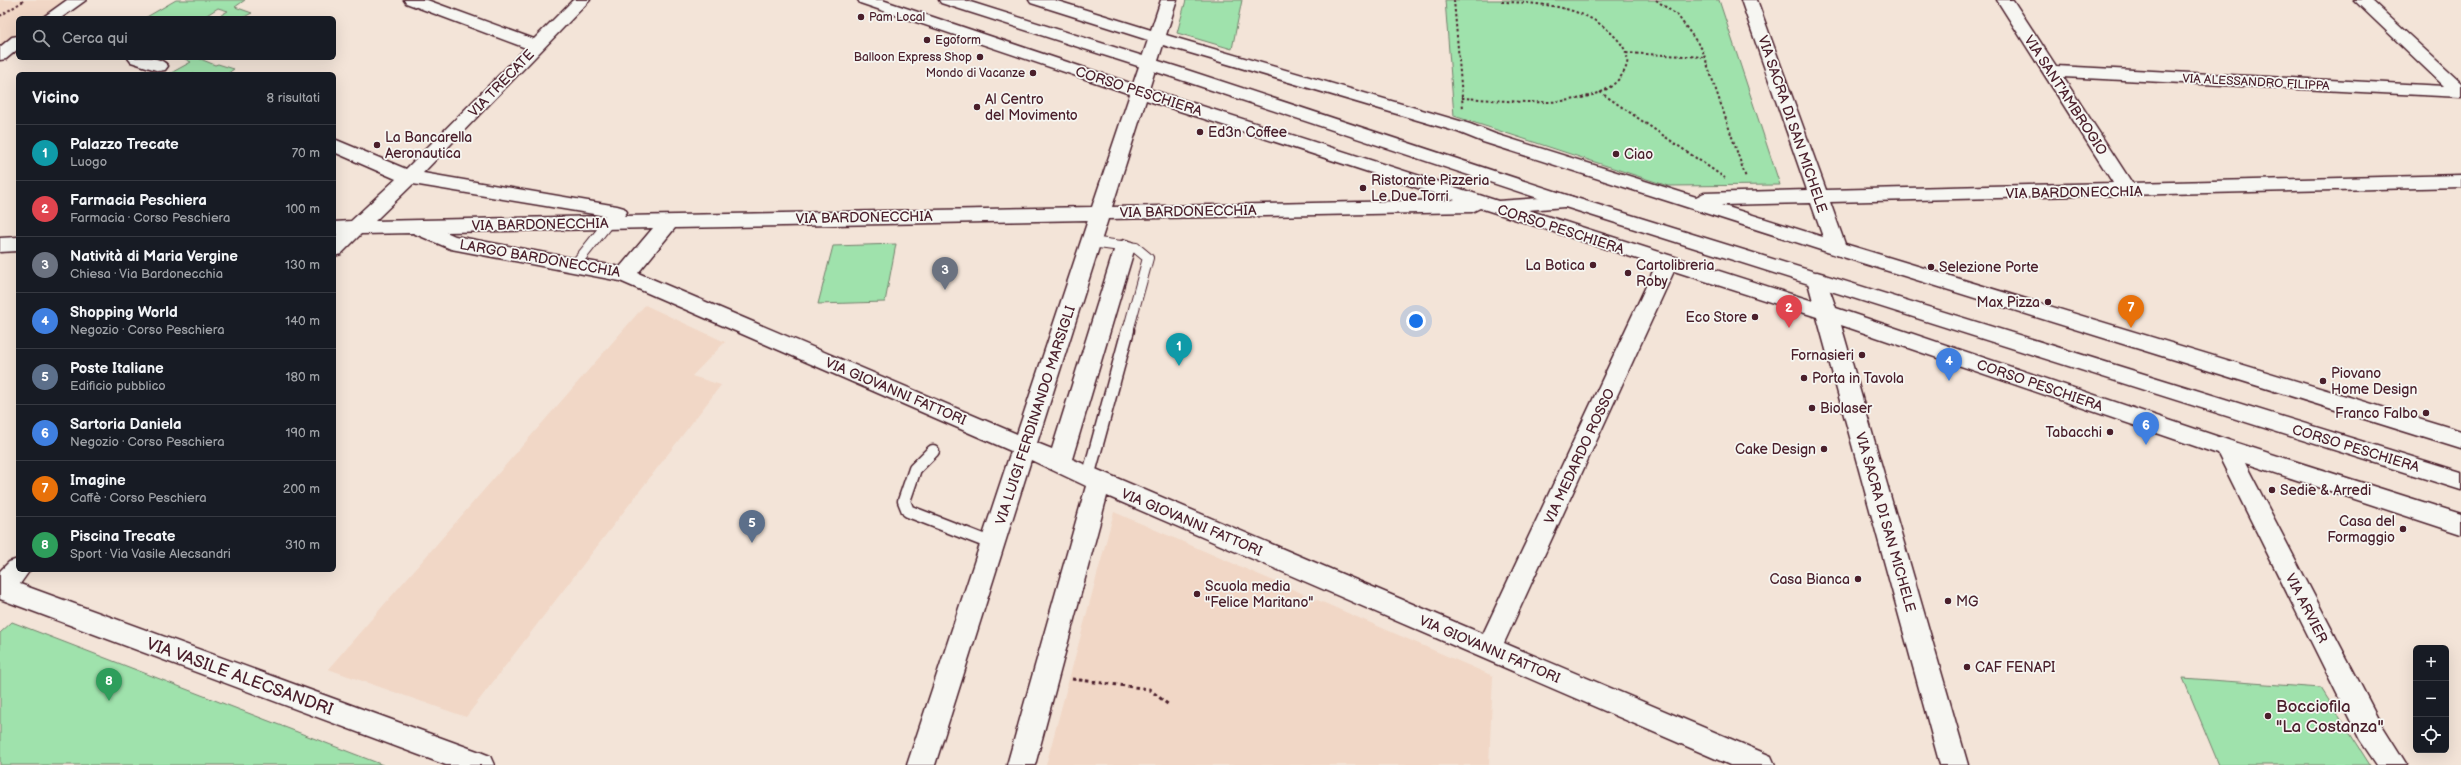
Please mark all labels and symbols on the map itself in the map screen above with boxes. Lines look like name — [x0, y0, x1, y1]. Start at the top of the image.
place label: Pam Local — [869, 10, 925, 25]
marker: Pam Local — [856, 12, 866, 22]
street label: VIA SANT'AMBROGIO — [2020, 32, 2111, 159]
place label: Egoform — [935, 33, 981, 48]
street label: VIA SACRA DI SAN MICHELE — [1754, 33, 1831, 215]
marker: Egoform — [922, 35, 932, 45]
street label: VIA TRECATE — [465, 46, 538, 121]
place label: Balloon Express Shop — [854, 50, 972, 65]
marker: Balloon Express Shop — [975, 52, 985, 62]
street label: CORSO PESCHIERA — [1073, 63, 1205, 120]
place label: Mondo di Vacanze — [926, 66, 1025, 81]
marker: Mondo di Vacanze — [1028, 68, 1038, 78]
street label: VIA ALESSANDRO FILIPPA — [2182, 71, 2331, 94]
place label: Al Centro del Movimento — [985, 91, 1078, 124]
marker: Al Centro del Movimento — [972, 102, 982, 112]
place label: Ed3n Coffee — [1208, 124, 1287, 141]
marker: Ed3n Coffee — [1195, 127, 1205, 137]
place label: La Bancarella Aeronautica — [385, 129, 472, 162]
marker: La Bancarella Aeronautica — [372, 140, 382, 150]
place label: Ciao — [1624, 146, 1653, 163]
marker: Ciao — [1611, 149, 1621, 159]
place label: Ristorante Pizzeria Le Due Torri — [1371, 172, 1489, 205]
marker: Ristorante Pizzeria Le Due Torri — [1358, 183, 1368, 193]
street label: VIA BARDONECCHIA — [2005, 183, 2143, 202]
street label: CORSO PESCHIERA — [1495, 201, 1627, 258]
street label: VIA BARDONECCHIA — [1119, 202, 1257, 221]
street label: VIA BARDONECCHIA — [795, 208, 933, 227]
street label: VIA BARDONECCHIA — [471, 215, 609, 234]
street label: LARGO BARDONECCHIA — [458, 236, 622, 281]
pin: 3 — [932, 257, 958, 290]
place label: La Botica — [1525, 257, 1585, 274]
place label: Cartolibreria Roby — [1636, 257, 1715, 290]
place label: Selezione Porte — [1939, 259, 2039, 276]
marker: La Botica — [1588, 260, 1598, 270]
marker: Selezione Porte — [1926, 262, 1936, 272]
marker: Cartolibreria Roby — [1623, 268, 1633, 278]
place label: Max Pizza — [1976, 294, 2040, 311]
pin: 2 — [1776, 295, 1802, 328]
pin: 7 — [2118, 295, 2144, 328]
marker: Max Pizza — [2043, 297, 2053, 307]
street label: VIA LUIGI FERDINANDO MARSIGLI — [992, 304, 1079, 527]
place label: Eco Store — [1685, 309, 1747, 326]
your location — [1406, 311, 1426, 331]
marker: Eco Store — [1750, 312, 1760, 322]
pin: 1 — [1166, 333, 1192, 366]
place label: Fornasieri — [1790, 347, 1854, 364]
pin: 4 — [1936, 348, 1962, 381]
marker: Fornasieri — [1857, 350, 1867, 360]
street label: VIA GIOVANNI FATTORI — [823, 354, 969, 429]
street label: CORSO PESCHIERA — [1975, 356, 2106, 415]
place label: Piovano Home Design — [2331, 365, 2417, 398]
place label: Porta in Tavola — [1812, 370, 1904, 387]
marker: Porta in Tavola — [1799, 373, 1809, 383]
marker: Piovano Home Design — [2318, 376, 2328, 386]
street label: VIA MEDARDO ROSSO — [1541, 385, 1618, 527]
place label: Biolaser — [1820, 400, 1873, 417]
marker: Biolaser — [1807, 403, 1817, 413]
place label: Franco Falbo — [2335, 405, 2418, 422]
marker: Franco Falbo — [2421, 408, 2431, 418]
pin: 6 — [2133, 412, 2159, 445]
street label: CORSO PESCHIERA — [2290, 421, 2422, 476]
place label: Tabacchi — [2045, 424, 2102, 441]
marker: Tabacchi — [2105, 427, 2115, 437]
street label: VIA SACRA DI SAN MICHELE — [1852, 430, 1919, 614]
place label: Cake Design — [1735, 441, 1816, 458]
marker: Cake Design — [1819, 444, 1829, 454]
place label: Sedie & Arredi — [2280, 482, 2371, 499]
street label: VIA GIOVANNI FATTORI — [1119, 485, 1265, 560]
marker: Sedie & Arredi — [2267, 485, 2277, 495]
pin: 5 — [739, 510, 765, 543]
place label: Casa del Formaggio — [2327, 513, 2395, 546]
marker: Casa del Formaggio — [2398, 524, 2408, 534]
place label: Casa Bianca — [1769, 571, 1850, 588]
street label: VIA ARVIER — [2282, 571, 2331, 646]
marker: Casa Bianca — [1853, 574, 1863, 584]
place label: Scuola media "Felice Maritano" — [1205, 578, 1313, 611]
marker: Scuola media "Felice Maritano" — [1192, 589, 1202, 599]
place label: MG — [1956, 593, 1979, 610]
marker: MG — [1943, 596, 1953, 606]
street label: VIA GIOVANNI FATTORI — [1417, 612, 1563, 687]
street label: VIA VASILE ALECSANDRI — [144, 634, 336, 720]
place label: CAF FENAPI — [1975, 659, 2055, 676]
marker: CAF FENAPI — [1962, 662, 1972, 672]
pin: 8 — [96, 668, 122, 701]
place label: Bocciofila "La Costanza" — [2276, 697, 2384, 737]
marker: Bocciofila "La Costanza" — [2263, 711, 2273, 721]

